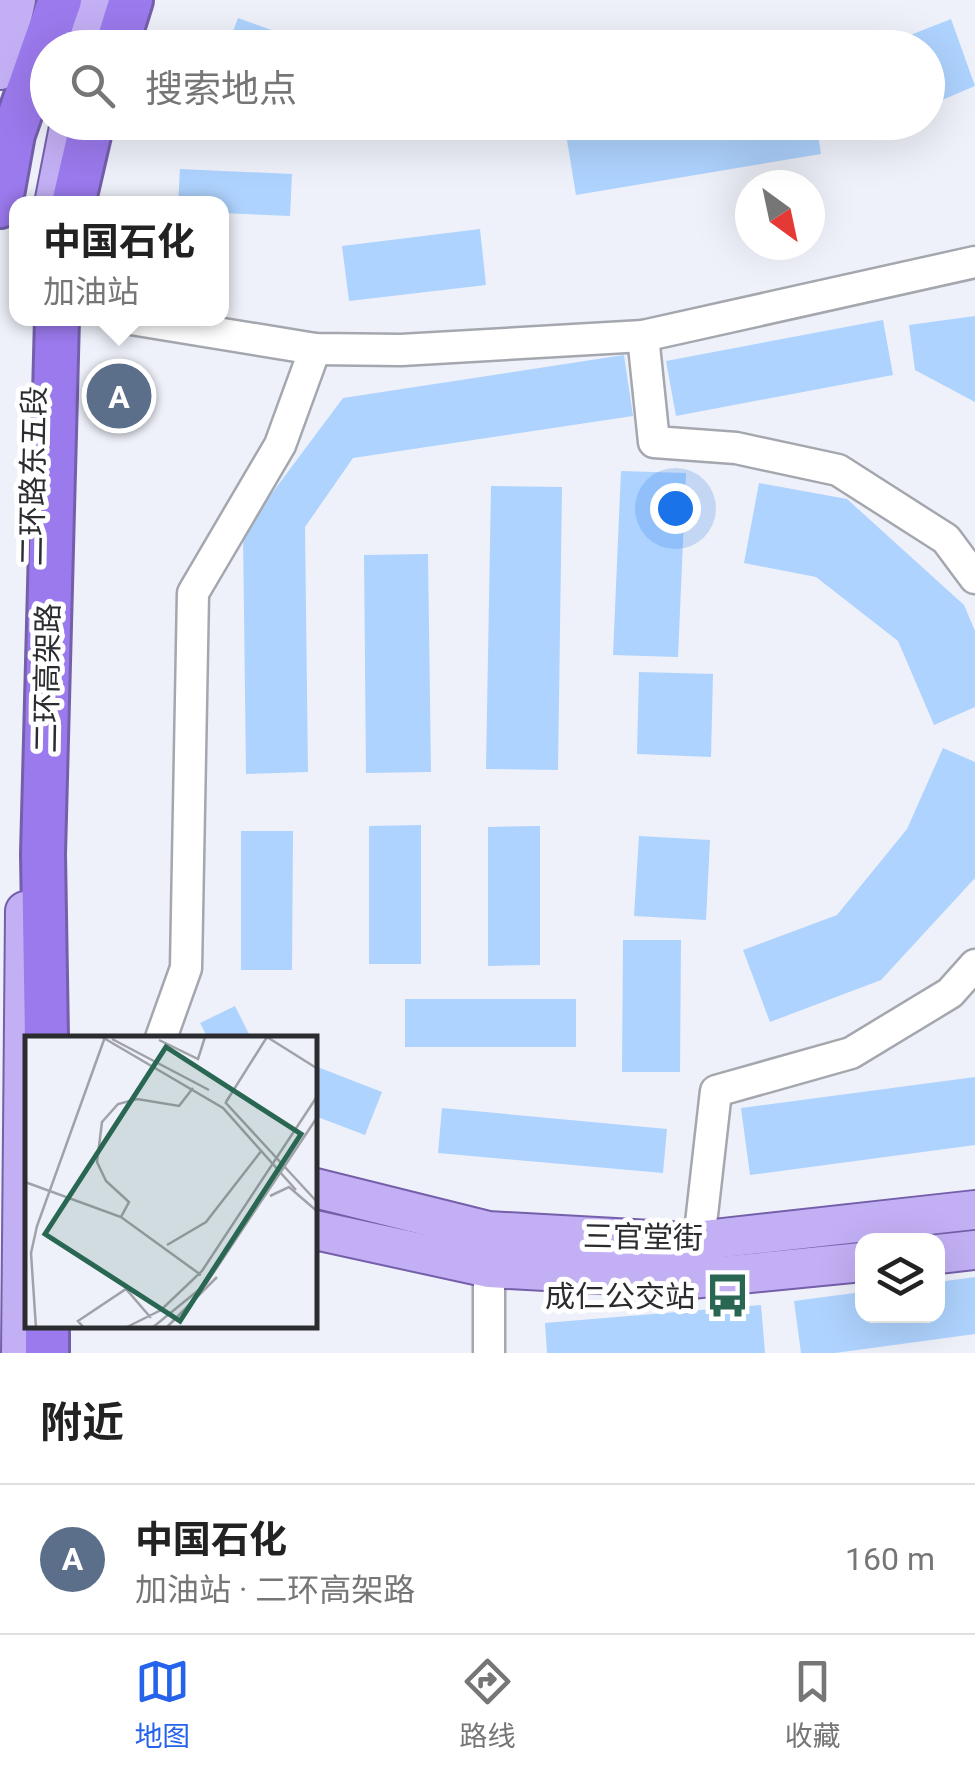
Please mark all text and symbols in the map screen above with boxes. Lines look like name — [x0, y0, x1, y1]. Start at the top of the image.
search box — [30, 30, 945, 140]
icon: search — [65, 58, 120, 113]
text: 搜索地点 — [145, 67, 297, 111]
north arrow — [735, 170, 825, 260]
popup — [9, 196, 229, 326]
text: 中国石化 — [43, 220, 195, 264]
text: 加油站 — [43, 273, 139, 311]
pin: A — [86, 358, 152, 434]
street label: 二环路东五段 — [14, 386, 52, 566]
your location — [650, 483, 701, 534]
street label: 二环高架路 — [28, 603, 66, 753]
inset map — [25, 1036, 318, 1328]
street label: 三官堂街 — [583, 1218, 703, 1256]
map controls — [855, 1233, 945, 1323]
button: layers — [855, 1233, 945, 1323]
bus stop icon: 成仁公交站 — [704, 1272, 752, 1320]
place label: 成仁公交站 — [545, 1279, 695, 1314]
text: 附近 — [40, 1398, 124, 1447]
text: 中国石化 — [135, 1518, 287, 1562]
text: A — [62, 1540, 83, 1578]
text: 160 m — [845, 1540, 935, 1578]
text: 加油站 · 二环高架路 — [135, 1571, 415, 1609]
tab: 地图 — [134, 1654, 191, 1754]
tab: 路线 — [459, 1654, 516, 1754]
tab: 收藏 — [784, 1654, 841, 1754]

